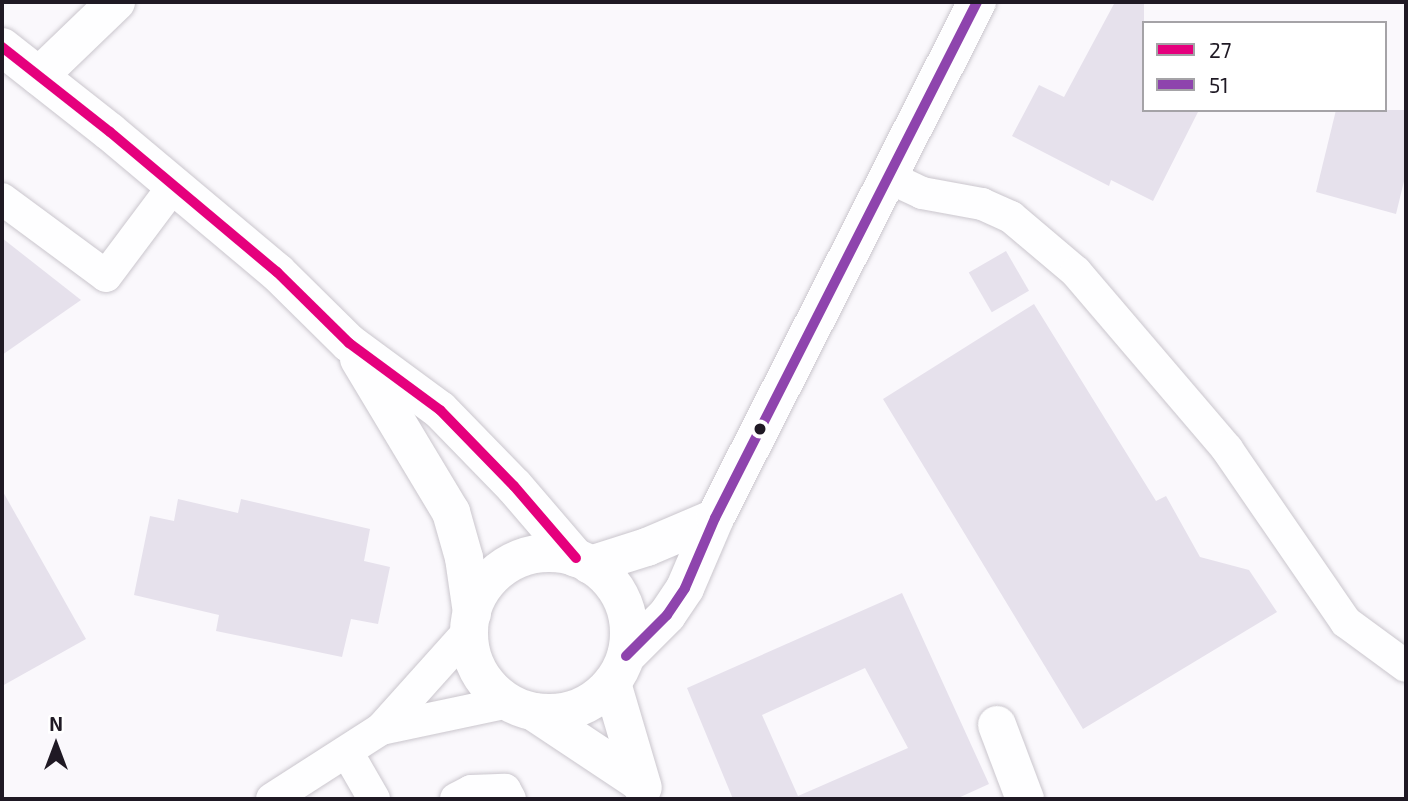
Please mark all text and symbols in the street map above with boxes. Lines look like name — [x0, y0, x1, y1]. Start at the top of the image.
legend — [1142, 21, 1387, 112]
text: 27 — [1209, 37, 1232, 62]
text: 51 — [1209, 72, 1229, 97]
unlabelled marker — [753, 422, 767, 436]
north arrow — [21, 710, 91, 780]
text: N — [49, 712, 63, 735]

